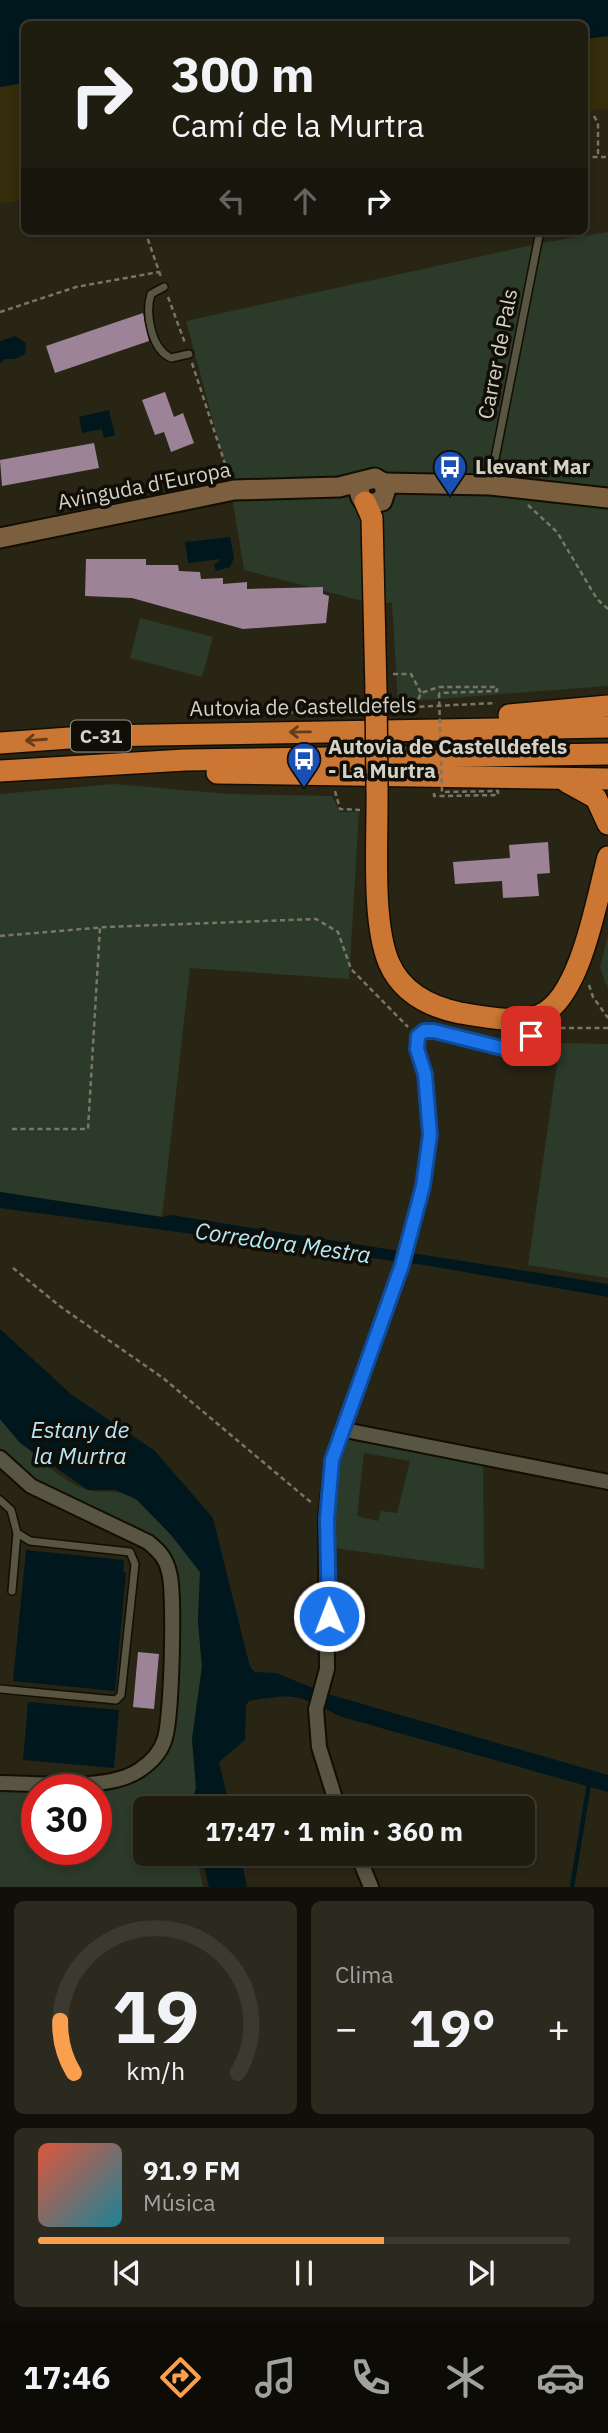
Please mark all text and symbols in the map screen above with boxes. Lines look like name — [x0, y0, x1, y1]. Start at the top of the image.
text: 300 m — [171, 42, 315, 105]
icon: right — [56, 49, 147, 140]
text: Camí de la Murtra — [171, 104, 424, 146]
icon: left — [213, 182, 251, 220]
icon: ahead — [286, 182, 324, 220]
icon: right — [359, 182, 397, 220]
street label: Carrer de Pals — [471, 286, 523, 421]
bus stop icon: Llevant Mar — [431, 448, 469, 497]
place label: Llevant Mar — [475, 452, 591, 480]
street label: Avinguda d'Europa — [55, 454, 233, 516]
street label: Autovia de Castelldefels — [189, 690, 417, 722]
road number: C-31 — [71, 720, 131, 751]
one-way arrow — [289, 725, 312, 739]
place label: Autovia de Castelldefels - La Murtra — [328, 732, 567, 784]
one-way arrow — [26, 734, 48, 747]
bus stop icon: Autovia de Castelldefels - La Murtra — [285, 740, 323, 789]
pin — [501, 1006, 561, 1066]
icon: arrive — [512, 1017, 550, 1055]
water label: Corredora Mestra — [193, 1215, 373, 1269]
water label: Estany de la Murtra — [31, 1414, 130, 1470]
position arrow — [292, 1579, 366, 1653]
speed limit sign: 30 — [21, 1774, 112, 1865]
text: 17:47 · 1 min · 360 m — [205, 1814, 463, 1848]
text: Clima — [335, 1959, 394, 1989]
text: 19 — [112, 1969, 199, 2064]
text: 19° — [409, 1994, 496, 2061]
text: − — [335, 2003, 358, 2052]
text: + — [547, 2003, 570, 2052]
text: km/h — [126, 2054, 185, 2087]
text: 91.9 FM — [143, 2153, 241, 2187]
text: Música — [143, 2187, 216, 2217]
icon: previous — [108, 2254, 146, 2292]
icon: pause — [285, 2254, 323, 2292]
icon: next — [462, 2254, 500, 2292]
icon: directions — [156, 2353, 205, 2402]
icon: music — [251, 2353, 300, 2402]
icon: phone — [346, 2353, 395, 2402]
icon: climate — [441, 2353, 490, 2402]
icon: car — [536, 2353, 585, 2402]
text: 17:46 — [23, 2356, 110, 2398]

